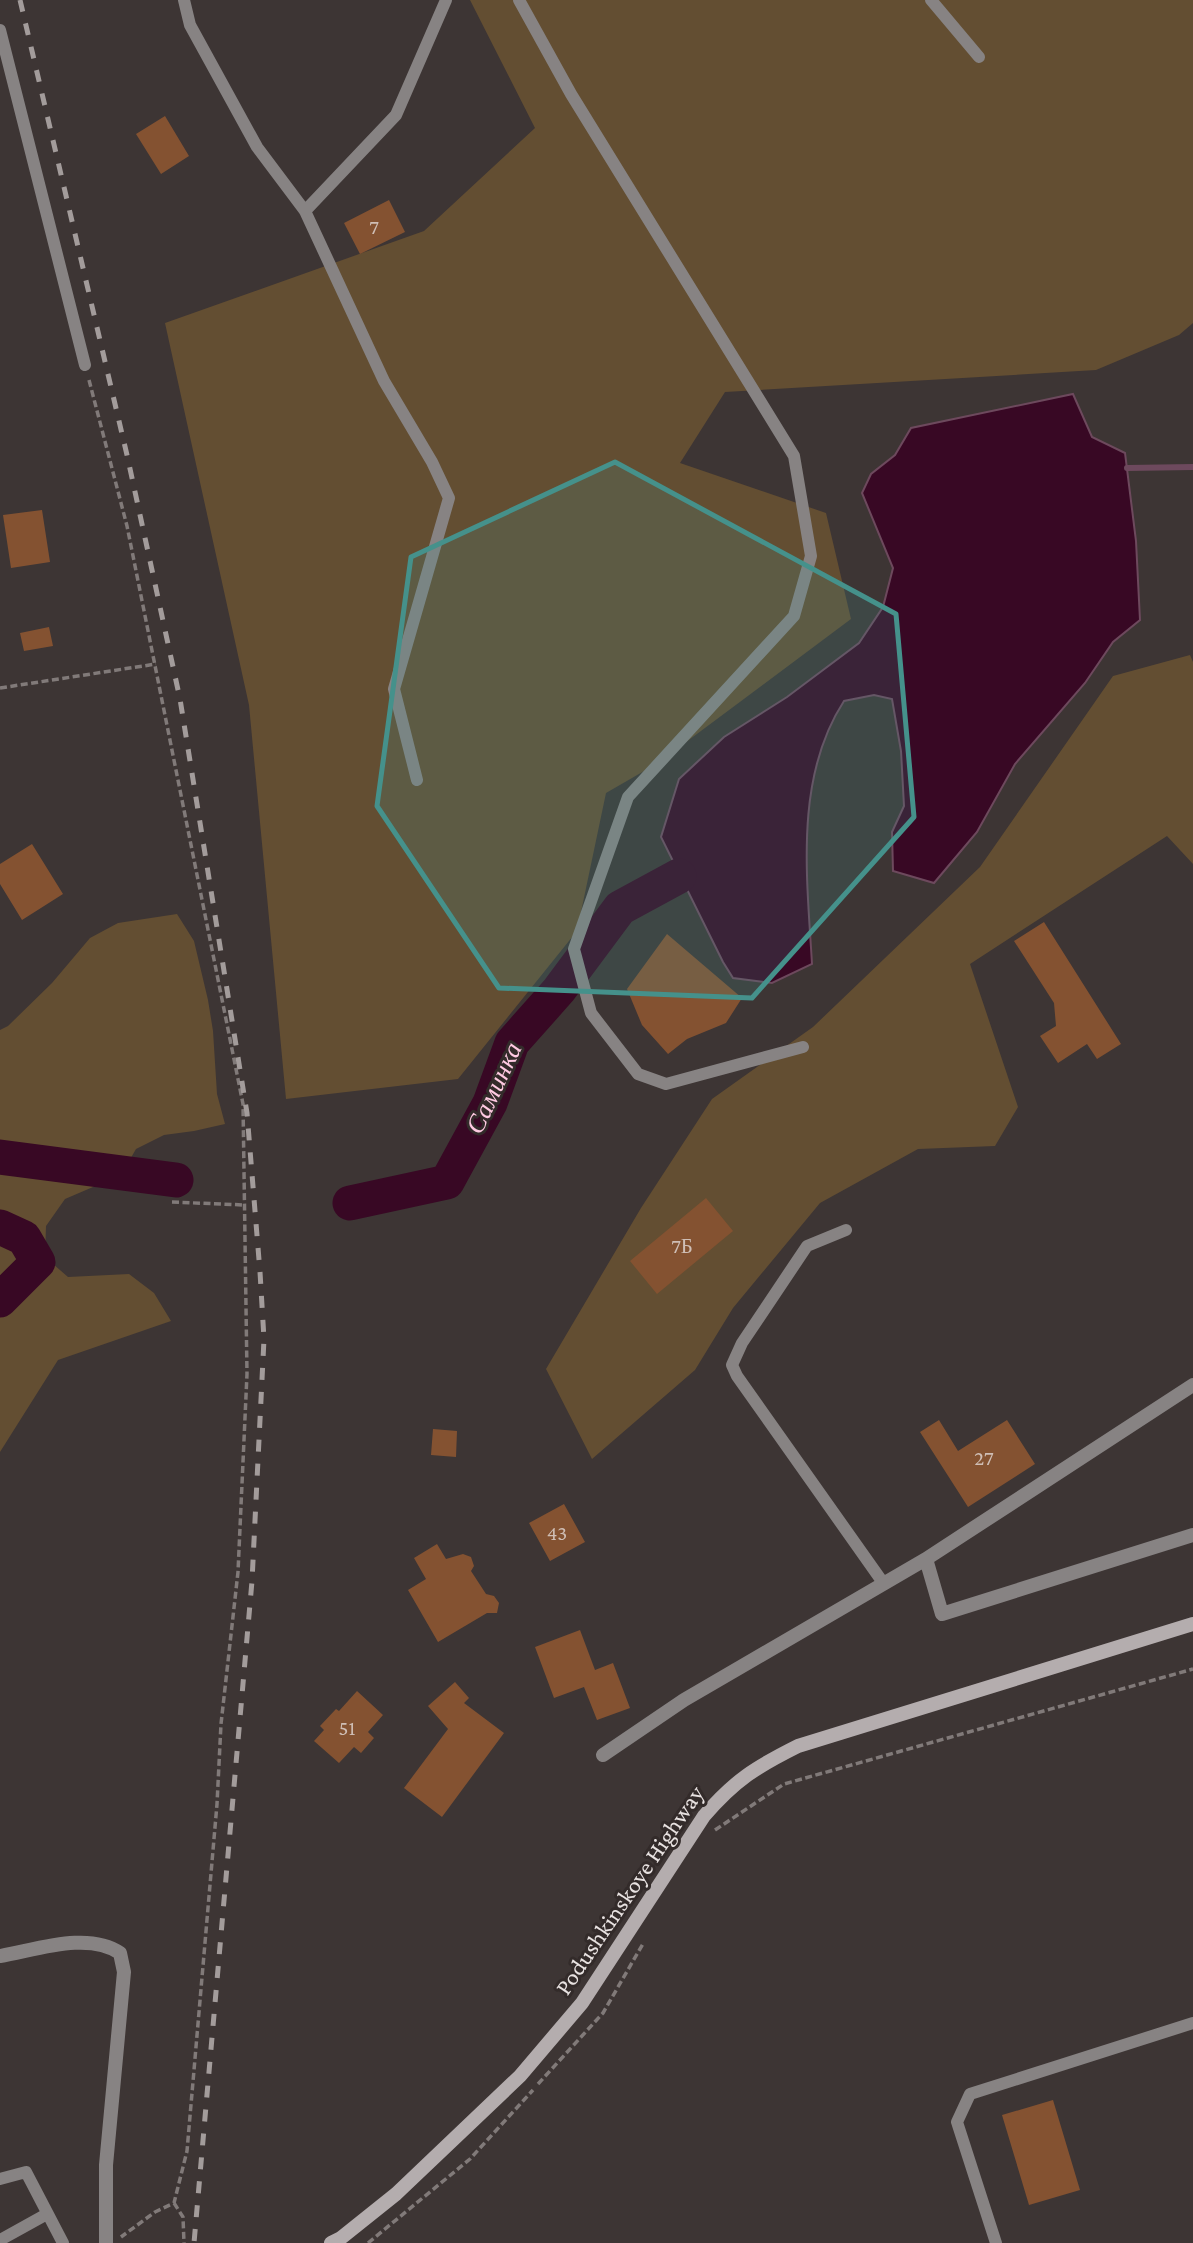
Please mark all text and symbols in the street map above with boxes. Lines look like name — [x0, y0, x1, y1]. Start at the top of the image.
house number: 7 — [369, 215, 379, 239]
water label: Саминка — [460, 1038, 528, 1138]
house number: 7Б — [671, 1234, 693, 1258]
house number: 27 — [974, 1446, 994, 1470]
house number: 43 — [547, 1521, 567, 1545]
house number: 51 — [339, 1716, 355, 1740]
street label: Podushkinskoye Highway — [549, 1780, 710, 2000]

